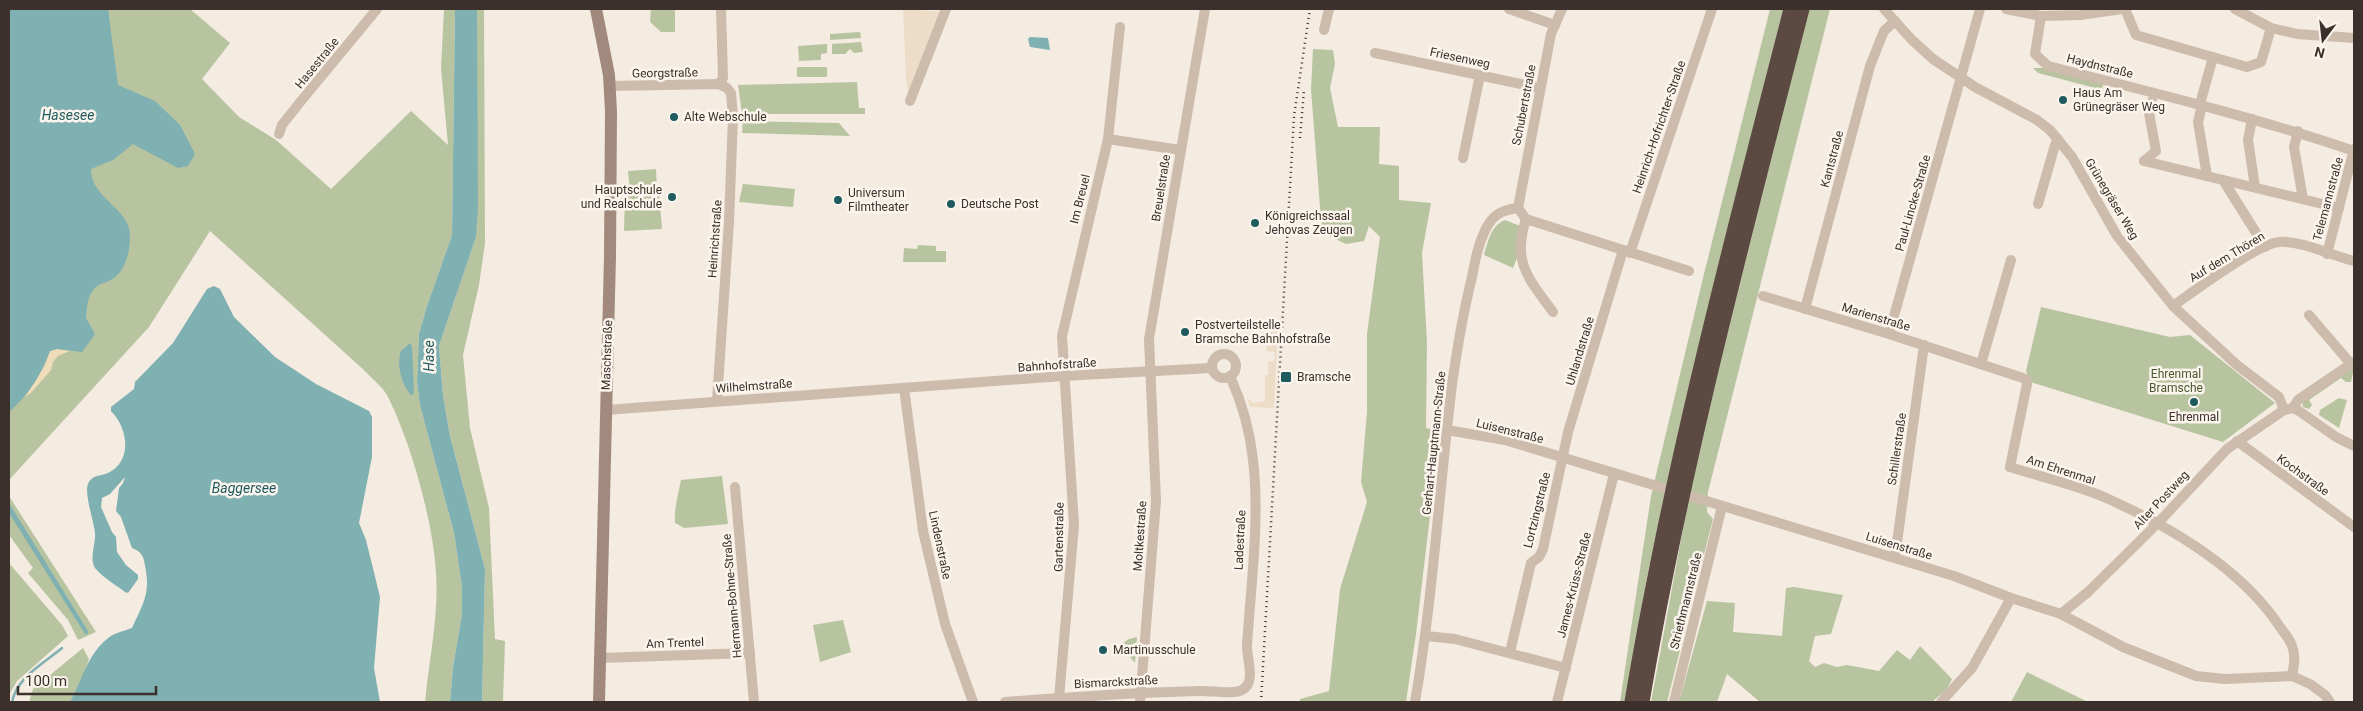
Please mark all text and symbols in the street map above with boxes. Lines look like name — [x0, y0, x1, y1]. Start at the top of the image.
north arrow — [2298, 15, 2348, 65]
street label: Hasestraße — [292, 35, 342, 91]
text: N — [2313, 44, 2326, 62]
street label: Friesenweg — [1429, 45, 1491, 71]
street label: Haydnstraße — [2065, 51, 2135, 81]
street label: Heinrich-Hofrichter-Straße — [1630, 59, 1688, 195]
street label: Schubertstraße — [1509, 63, 1539, 147]
street label: Georgstraße — [632, 65, 698, 81]
place label: Haus Am Grünegräser Weg — [2073, 86, 2165, 114]
marker: Haus Am Grünegräser Weg — [2057, 94, 2069, 106]
water label: Hasesee — [42, 107, 94, 123]
place label: Alte Webschule — [684, 110, 767, 124]
marker: Alte Webschule — [668, 111, 680, 123]
street label: Kantstraße — [1818, 129, 1846, 189]
street label: Breuelstraße — [1149, 153, 1173, 223]
street label: Paul-Lincke-Straße — [1893, 153, 1933, 253]
street label: Telemannstraße — [2310, 155, 2346, 243]
street label: Grünegräser Weg — [2082, 156, 2142, 242]
street label: Im Breuel — [1067, 173, 1093, 225]
place label: Hauptschule und Realschule — [581, 183, 662, 211]
place label: Universum Filmtheater — [848, 186, 909, 214]
marker: Hauptschule und Realschule — [666, 191, 678, 203]
marker: Universum Filmtheater — [832, 194, 844, 206]
place label: Deutsche Post — [961, 197, 1039, 211]
marker: Deutsche Post — [945, 198, 957, 210]
street label: Heinrichstraße — [705, 199, 725, 279]
place label: Königreichssaal Jehovas Zeugen — [1265, 209, 1353, 237]
marker: Königreichssaal Jehovas Zeugen — [1249, 217, 1261, 229]
street label: Auf dem Thören — [2187, 229, 2267, 285]
street label: Marienstraße — [1840, 300, 1912, 334]
street label: Uhlandstraße — [1563, 315, 1597, 387]
place label: Postverteilstelle Bramsche Bahnhofstraße — [1195, 318, 1331, 346]
street label: Maschstraße — [599, 320, 615, 390]
marker: Postverteilstelle Bramsche Bahnhofstraße — [1179, 326, 1191, 338]
water label: Hase — [421, 340, 437, 372]
street label: Bahnhofstraße — [1017, 355, 1097, 375]
park label: Ehrenmal Bramsche — [2149, 367, 2203, 395]
marker: Bramsche — [1279, 370, 1293, 384]
place label: Bramsche — [1297, 370, 1351, 384]
street label: Gerhart-Hauptmann-Straße — [1419, 371, 1449, 515]
street label: Wilhelmstraße — [715, 376, 793, 396]
marker: Ehrenmal — [2188, 396, 2200, 408]
place label: Ehrenmal — [2169, 410, 2219, 424]
street label: Schillerstraße — [1885, 412, 1909, 486]
street label: Luisenstraße — [1475, 416, 1545, 446]
street label: Kochstraße — [2274, 451, 2332, 499]
street label: Am Ehrenmal — [2025, 452, 2097, 488]
street label: Alter Postweg — [2130, 468, 2192, 532]
street label: Lortzingstraße — [1521, 471, 1553, 549]
water label: Baggersee — [212, 480, 276, 496]
street label: Moltkestraße — [1131, 500, 1149, 572]
street label: Gartenstraße — [1051, 502, 1067, 572]
street label: Lindenstraße — [926, 509, 954, 581]
street label: Ladestraße — [1231, 510, 1249, 570]
street label: Luisenstraße — [1864, 529, 1934, 563]
street label: James-Krüss-Straße — [1554, 531, 1594, 639]
street label: Hermann-Bohne-Straße — [720, 533, 744, 659]
street label: Striethmannstraße — [1667, 551, 1705, 651]
street label: Am Trentel — [646, 635, 704, 651]
place label: Martinusschule — [1113, 643, 1196, 657]
marker: Martinusschule — [1097, 644, 1109, 656]
scale bar — [18, 664, 155, 696]
text: 100 m — [25, 672, 67, 690]
street label: Bismarckstraße — [1074, 673, 1158, 691]

